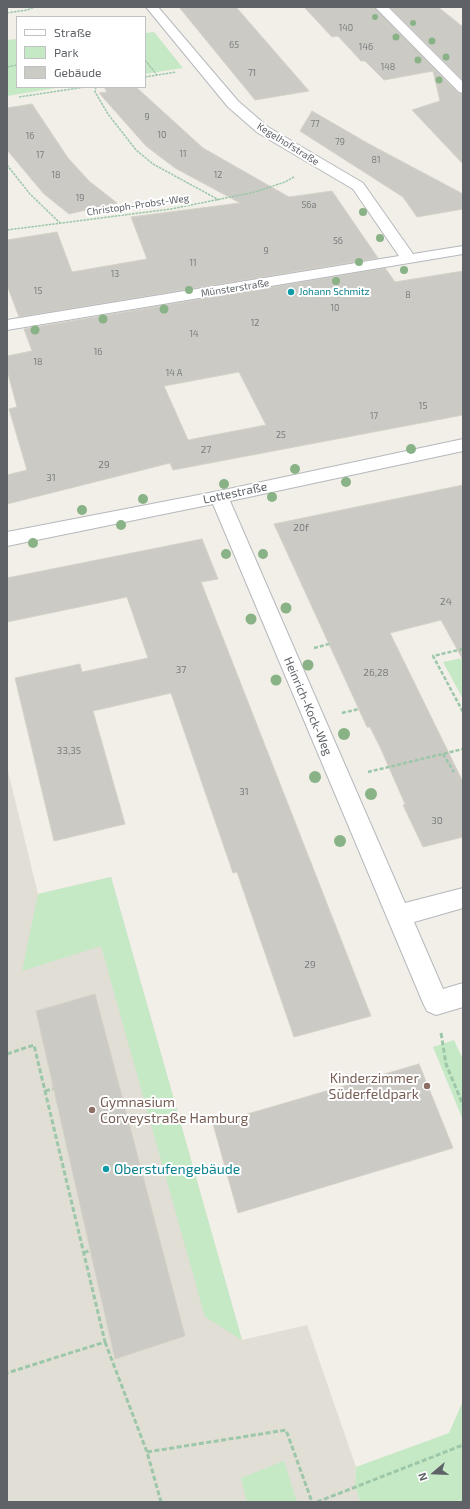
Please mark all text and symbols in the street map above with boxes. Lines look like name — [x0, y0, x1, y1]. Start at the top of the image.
legend — [16, 16, 146, 88]
house number: 140 — [339, 23, 353, 33]
text: Straße — [54, 25, 91, 39]
house number: 65 — [229, 40, 239, 50]
house number: 146 — [359, 42, 373, 52]
text: Park — [54, 45, 79, 59]
house number: 148 — [381, 62, 395, 72]
text: Gebäude — [54, 65, 102, 79]
house number: 71 — [248, 68, 256, 78]
house number: 9 — [144, 112, 150, 122]
house number: 77 — [310, 119, 320, 129]
street label: Kegelhofstraße — [255, 120, 321, 168]
house number: 10 — [157, 130, 167, 140]
house number: 16 — [26, 131, 34, 141]
house number: 79 — [335, 137, 345, 147]
house number: 11 — [179, 149, 187, 159]
house number: 17 — [36, 150, 44, 160]
house number: 81 — [371, 155, 381, 165]
house number: 18 — [51, 170, 61, 180]
house number: 12 — [214, 170, 222, 180]
street label: Christoph-Probst-Weg — [86, 192, 190, 218]
house number: 19 — [76, 193, 84, 203]
house number: 56a — [302, 200, 316, 210]
house number: 56 — [333, 236, 343, 246]
house number: 9 — [263, 246, 269, 256]
house number: 11 — [189, 258, 197, 268]
house number: 13 — [111, 269, 119, 279]
street label: Münsterstraße — [200, 277, 270, 299]
house number: 15 — [34, 286, 42, 296]
place label: Johann Schmitz — [299, 286, 370, 298]
marker: Johann Schmitz — [286, 287, 296, 297]
house number: 8 — [405, 290, 411, 300]
house number: 10 — [330, 303, 340, 313]
house number: 12 — [251, 318, 259, 328]
house number: 14 — [189, 329, 199, 339]
house number: 16 — [94, 347, 102, 357]
house number: 18 — [33, 357, 43, 367]
house number: 14 A — [166, 368, 182, 378]
house number: 15 — [419, 401, 427, 411]
house number: 17 — [370, 411, 378, 421]
house number: 25 — [276, 430, 286, 440]
house number: 27 — [201, 444, 211, 456]
house number: 29 — [98, 459, 110, 471]
house number: 31 — [46, 472, 56, 484]
street label: Lottestraße — [202, 479, 268, 507]
house number: 20f — [293, 522, 309, 534]
house number: 24 — [440, 596, 452, 608]
street label: Heinrich-Kock-Weg — [281, 655, 335, 757]
house number: 37 — [176, 664, 186, 676]
house number: 26,28 — [363, 667, 389, 679]
house number: 33,35 — [57, 745, 81, 757]
house number: 31 — [239, 786, 249, 798]
house number: 30 — [431, 815, 443, 827]
house number: 29 — [304, 959, 316, 971]
place label: Kinderzimmer Süderfeldpark — [329, 1070, 419, 1102]
marker: Kinderzimmer Süderfeldpark — [422, 1081, 432, 1091]
place label: Gymnasium Corveystraße Hamburg — [100, 1094, 248, 1126]
marker: Gymnasium Corveystraße Hamburg — [87, 1105, 97, 1115]
place label: Oberstufengebäude — [114, 1161, 240, 1177]
marker: Oberstufengebäude — [101, 1164, 111, 1174]
north arrow — [414, 1453, 454, 1493]
text: N — [415, 1471, 430, 1483]

